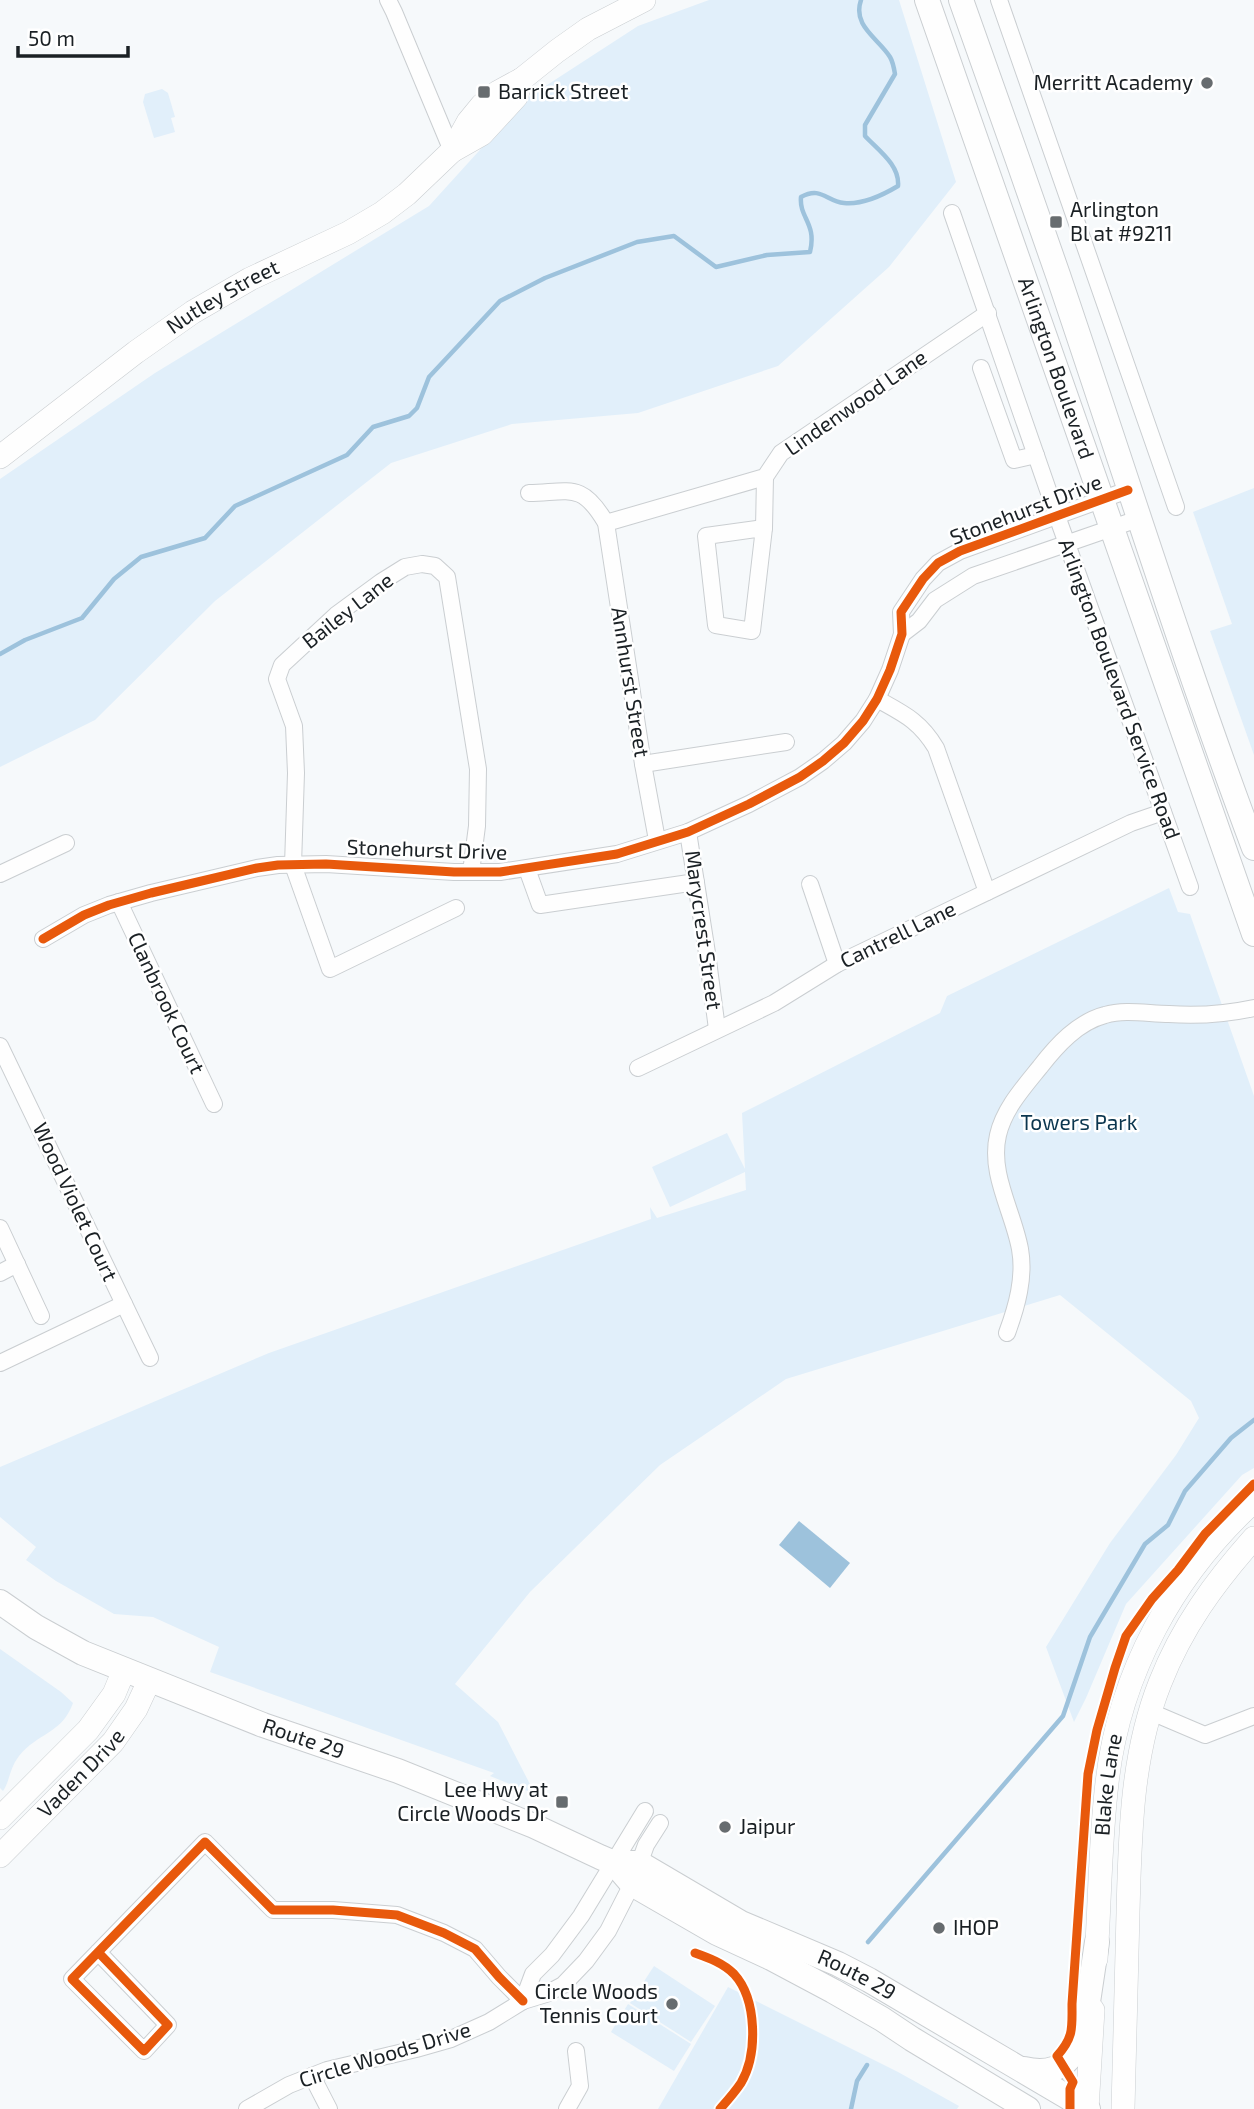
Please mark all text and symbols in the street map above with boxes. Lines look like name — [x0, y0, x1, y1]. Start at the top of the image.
scale bar — [18, 14, 128, 58]
text: 50 m — [28, 25, 75, 50]
place label: Merritt Academy — [1033, 69, 1193, 94]
marker: Merritt Academy — [1199, 75, 1215, 91]
place label: Barrick Street — [498, 78, 628, 103]
marker: Barrick Street — [476, 84, 492, 100]
place label: Arlington Bl at #9211 — [1070, 196, 1173, 245]
marker: Arlington Bl at #9211 — [1048, 214, 1064, 230]
street label: Nutley Street — [161, 253, 282, 338]
street label: Arlington Boulevard — [1014, 273, 1101, 462]
street label: Lindenwood Lane — [779, 344, 931, 460]
street label: Stonehurst Drive — [946, 468, 1105, 549]
street label: Arlington Boulevard Service Road — [1054, 535, 1186, 842]
street label: Bailey Lane — [297, 567, 397, 653]
street label: Annhurst Street — [607, 605, 656, 759]
street label: Stonehurst Drive — [346, 833, 508, 864]
street label: Marycrest Street — [681, 848, 728, 1011]
street label: Cantrell Lane — [835, 895, 959, 972]
street label: Clanbrook Court — [124, 928, 211, 1077]
park label: Towers Park — [1021, 1109, 1138, 1134]
street label: Wood Violet Court — [29, 1118, 124, 1285]
street label: Route 29 — [260, 1712, 348, 1763]
street label: Vaden Drive — [32, 1724, 129, 1822]
street label: Blake Lane — [1088, 1731, 1126, 1836]
place label: Lee Hwy at Circle Woods Dr — [397, 1776, 549, 1825]
marker: Lee Hwy at Circle Woods Dr — [554, 1794, 570, 1810]
place label: Jaipur — [739, 1813, 796, 1838]
marker: Jaipur — [717, 1819, 733, 1835]
place label: IHOP — [953, 1914, 999, 1939]
marker: IHOP — [931, 1920, 947, 1936]
street label: Route 29 — [814, 1943, 901, 2004]
place label: Circle Woods Tennis Court — [534, 1978, 658, 2027]
marker: Circle Woods Tennis Court — [664, 1996, 680, 2012]
street label: Circle Woods Drive — [296, 2016, 473, 2092]

